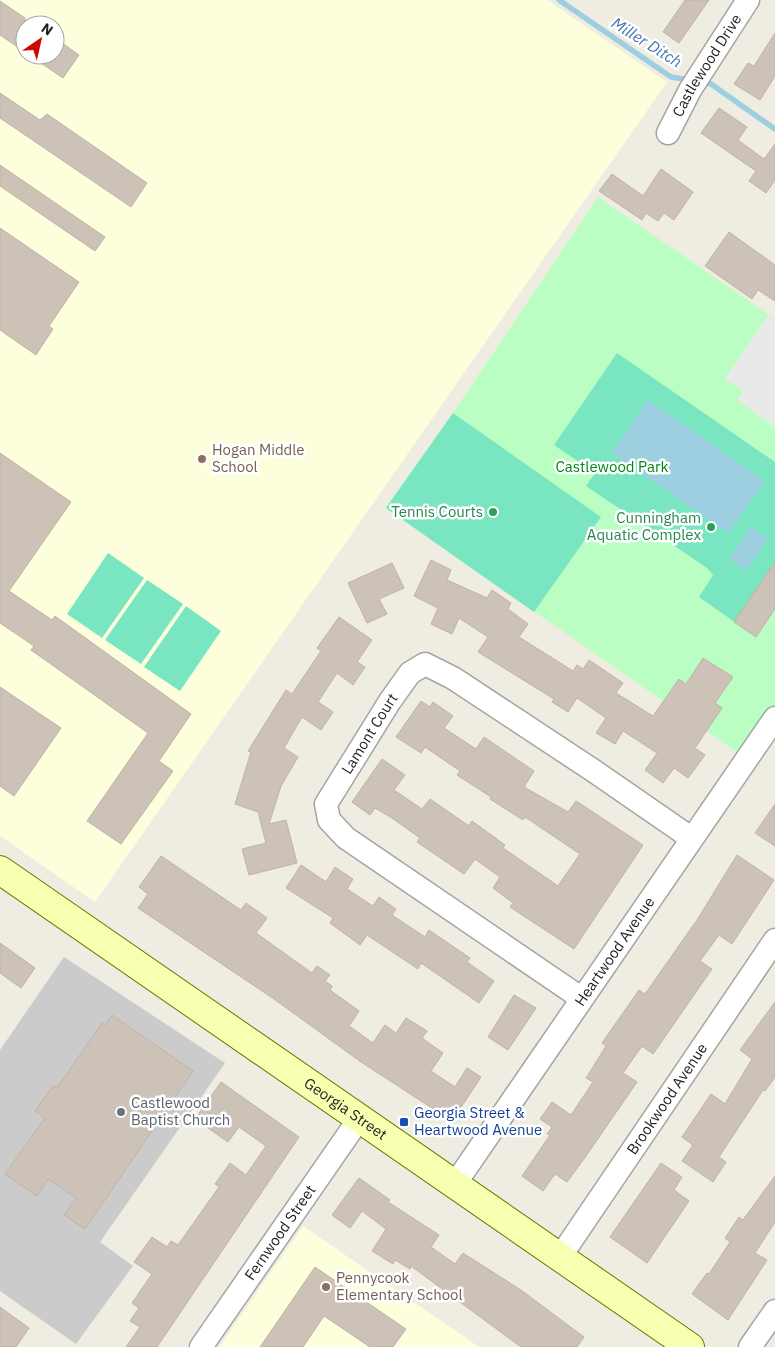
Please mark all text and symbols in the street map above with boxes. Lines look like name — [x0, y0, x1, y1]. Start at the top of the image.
street label: Castlewood Drive — [668, 10, 745, 120]
water label: Miller Ditch — [608, 12, 686, 72]
north arrow — [15, 15, 65, 65]
text: N — [38, 19, 57, 40]
place label: Hogan Middle School — [212, 440, 305, 476]
marker: Hogan Middle School — [196, 453, 208, 465]
park label: Castlewood Park — [556, 457, 669, 476]
place label: Tennis Courts — [391, 502, 483, 521]
marker: Tennis Courts — [487, 506, 499, 518]
place label: Cunningham Aquatic Complex — [587, 508, 701, 544]
marker: Cunningham Aquatic Complex — [705, 521, 717, 533]
street label: Lamont Court — [337, 689, 401, 777]
street label: Heartwood Avenue — [570, 893, 658, 1010]
street label: Brookwood Avenue — [622, 1039, 711, 1158]
street label: Georgia Street — [301, 1073, 391, 1144]
place label: Castlewood Baptist Church — [131, 1093, 230, 1129]
place label: Georgia Street & Heartwood Avenue — [414, 1103, 542, 1139]
marker: Castlewood Baptist Church — [115, 1106, 127, 1118]
marker: Georgia Street & Heartwood Avenue — [398, 1116, 410, 1128]
street label: Fernwood Street — [240, 1181, 319, 1284]
place label: Pennycook Elementary School — [336, 1268, 463, 1304]
marker: Pennycook Elementary School — [320, 1281, 332, 1293]

